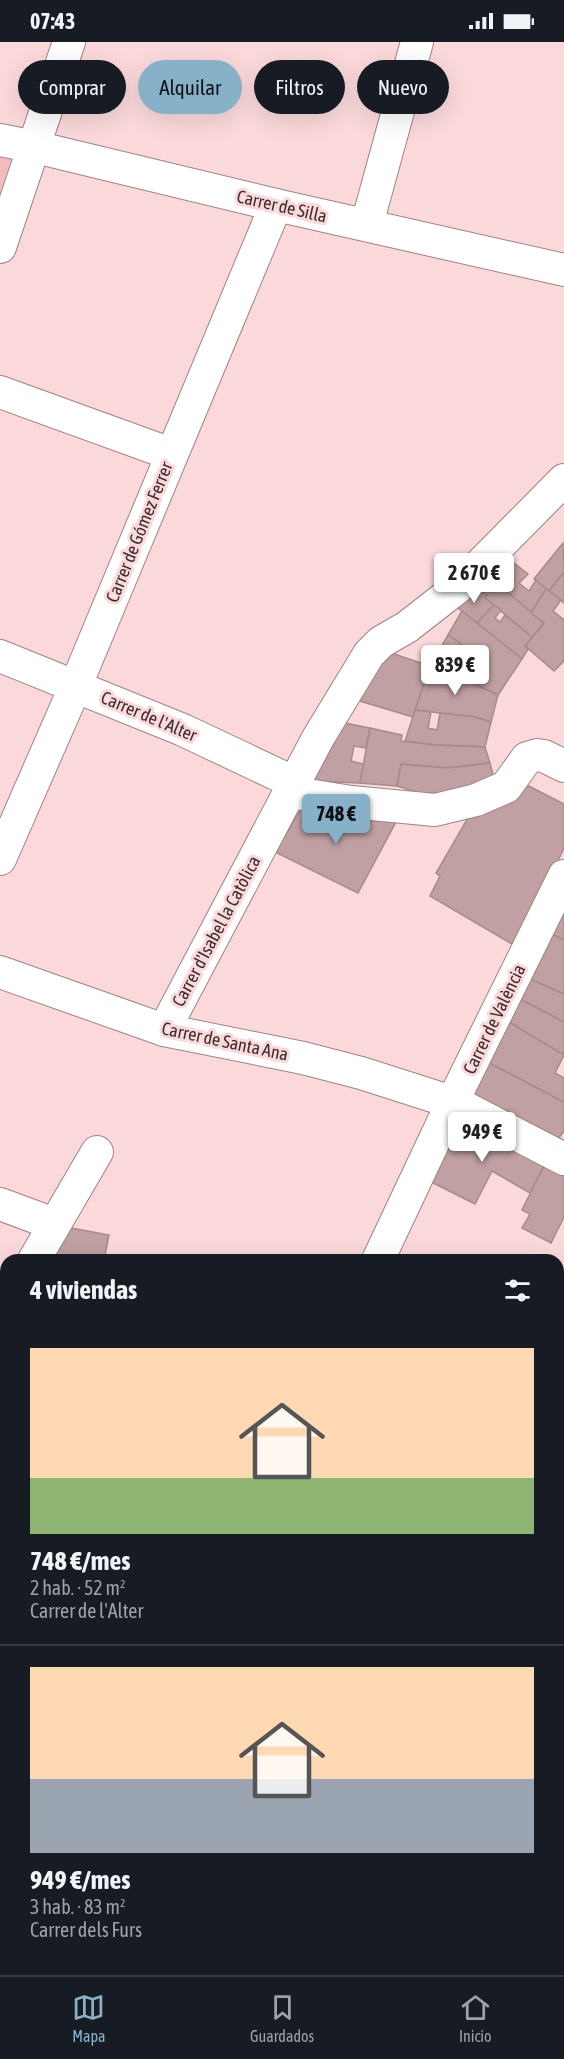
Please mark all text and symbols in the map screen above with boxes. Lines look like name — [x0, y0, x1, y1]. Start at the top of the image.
text: 07:43 — [30, 8, 75, 34]
chip: Comprar — [18, 60, 126, 114]
chip: Alquilar — [138, 60, 242, 114]
chip: Filtros — [254, 60, 345, 114]
chip: Nuevo — [357, 60, 449, 114]
street label: Carrer de Silla — [235, 185, 329, 227]
street label: Carrer de Gómez Ferrer — [101, 458, 177, 605]
pin: 2 670 € — [419, 553, 529, 604]
text: 2 670 € — [448, 561, 500, 584]
pin: 839 € — [413, 645, 497, 696]
text: 839 € — [435, 653, 475, 676]
street label: Carrer de l'Alter — [98, 686, 201, 746]
pin: 748 € — [294, 794, 378, 845]
text: 748 € — [316, 802, 356, 825]
street label: Carrer d'Isabel la Catòlica — [167, 852, 265, 1010]
street label: Carrer de València — [458, 961, 530, 1077]
street label: Carrer de Santa Ana — [160, 1017, 290, 1065]
pin: 949 € — [440, 1112, 524, 1163]
text: 949 € — [462, 1120, 502, 1143]
icon: filters — [501, 1274, 534, 1307]
text: 4 viviendas — [30, 1275, 137, 1305]
icon: home — [228, 1387, 336, 1495]
text: 748 €/mes — [30, 1546, 130, 1576]
text: 2 hab. · 52 m² — [30, 1576, 125, 1599]
text: Carrer de l'Alter — [30, 1599, 143, 1622]
icon: home — [228, 1706, 336, 1814]
text: 949 €/mes — [30, 1865, 130, 1895]
text: 3 hab. · 83 m² — [30, 1895, 125, 1918]
text: Carrer dels Furs — [30, 1918, 142, 1941]
tab: Mapa — [72, 1991, 105, 2045]
tab: Guardados — [250, 1991, 314, 2045]
tab: Inicio — [459, 1991, 492, 2045]

